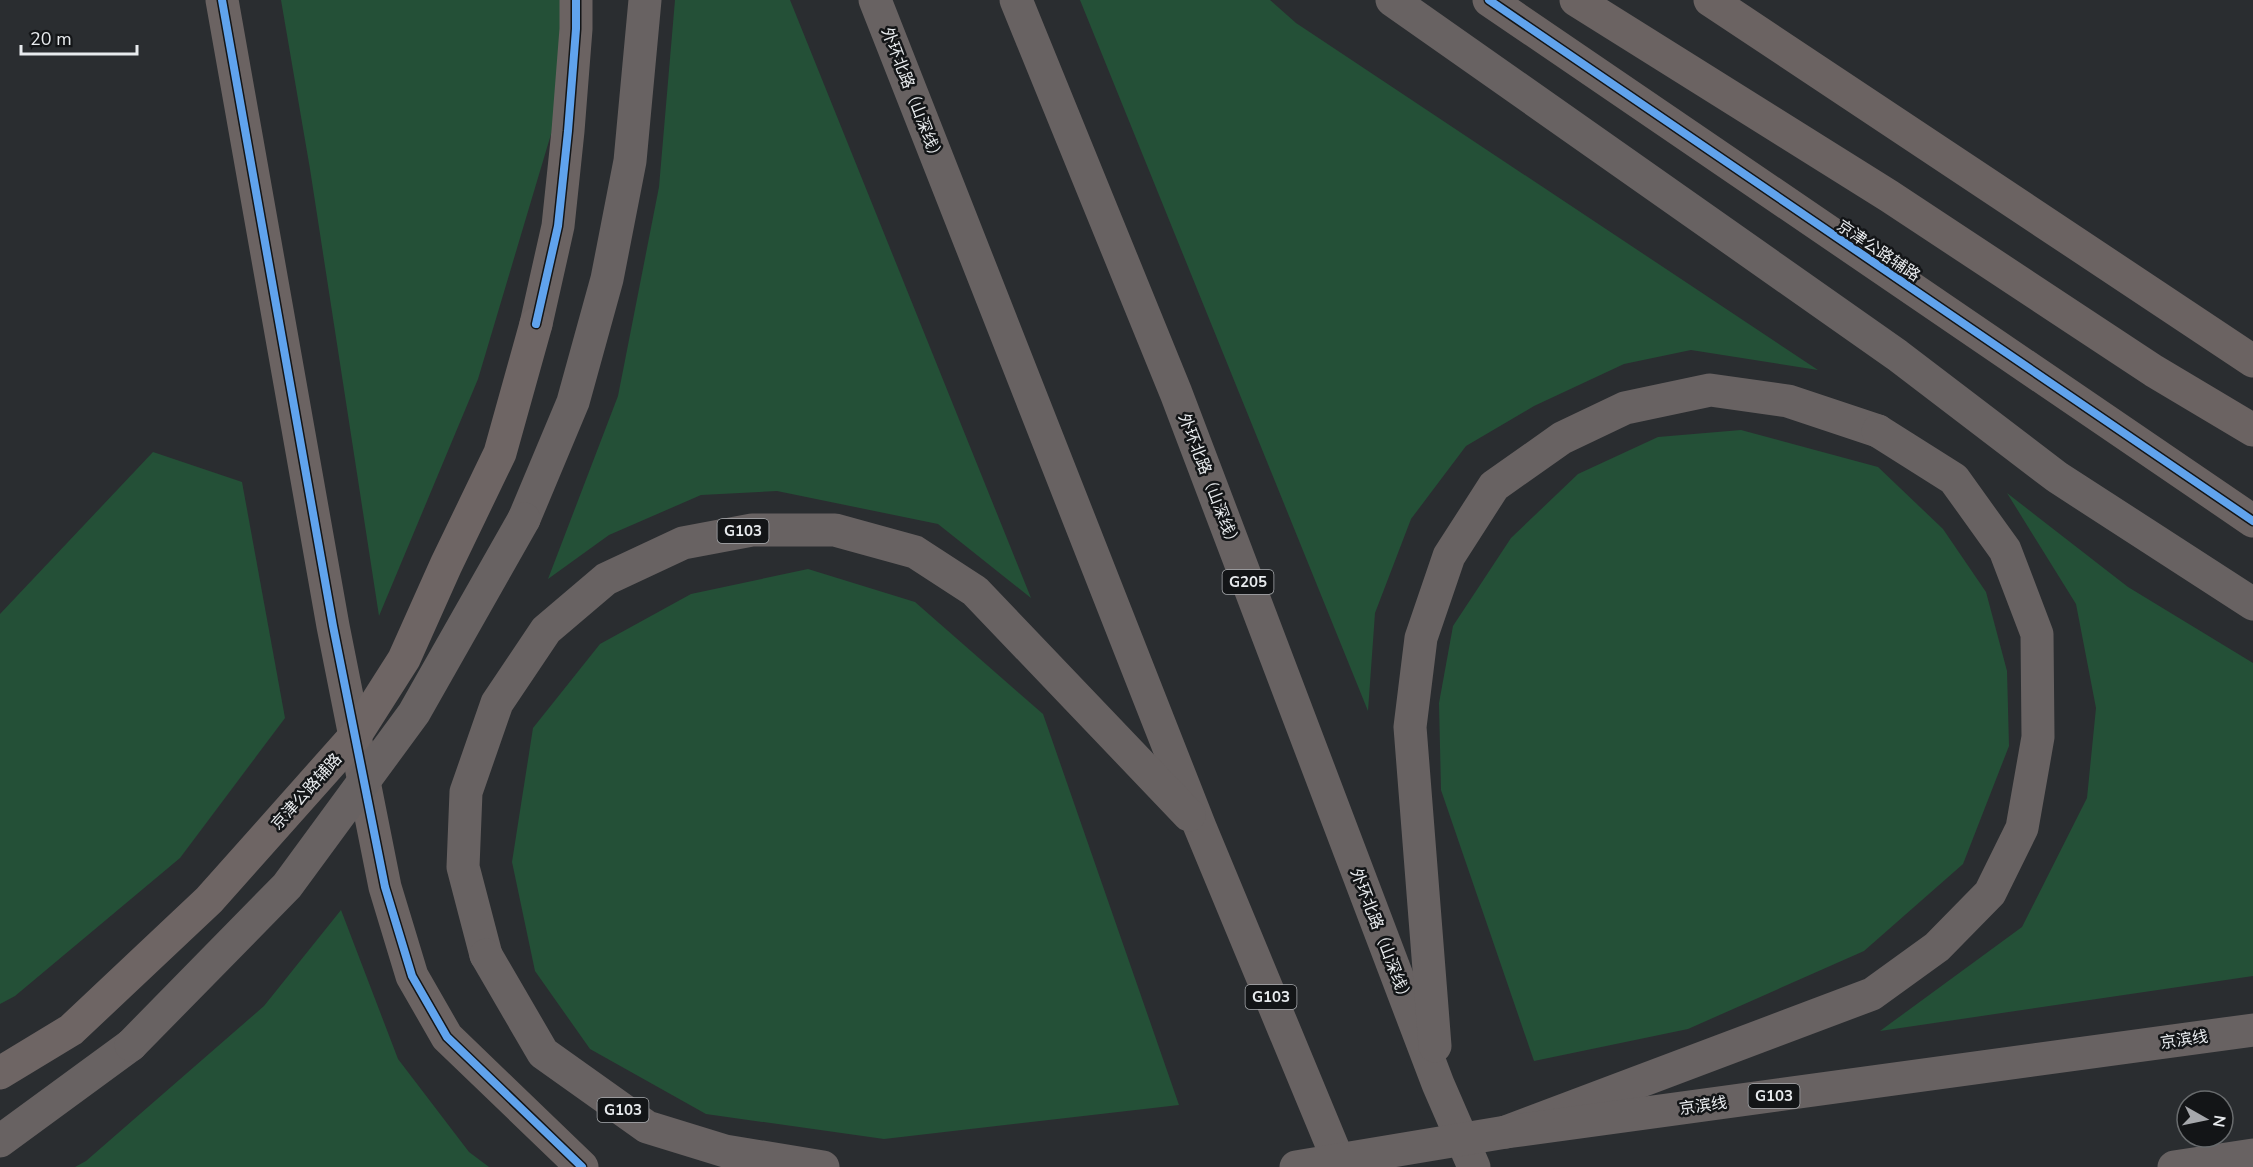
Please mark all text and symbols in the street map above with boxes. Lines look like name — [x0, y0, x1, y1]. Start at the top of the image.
scale bar — [21, 18, 136, 56]
street label: 外环北路（山深线） — [876, 24, 948, 167]
text: 20 m — [30, 27, 72, 51]
street label: 京津公路辅路 — [1832, 215, 1924, 287]
street label: 外环北路（山深线） — [1173, 410, 1245, 553]
road number: G103 — [718, 519, 768, 543]
road number: G205 — [1222, 570, 1274, 594]
street label: 京津公路辅路 — [266, 749, 347, 835]
street label: 外环北路（山深线） — [1345, 865, 1417, 1008]
road number: G103 — [1246, 985, 1296, 1009]
street label: 京滨线 — [2159, 1026, 2209, 1054]
road number: G103 — [1748, 1084, 1800, 1108]
north arrow — [2175, 1089, 2235, 1149]
street label: 京滨线 — [1678, 1092, 1728, 1120]
road number: G103 — [598, 1098, 648, 1122]
text: N — [2207, 1114, 2231, 1129]

